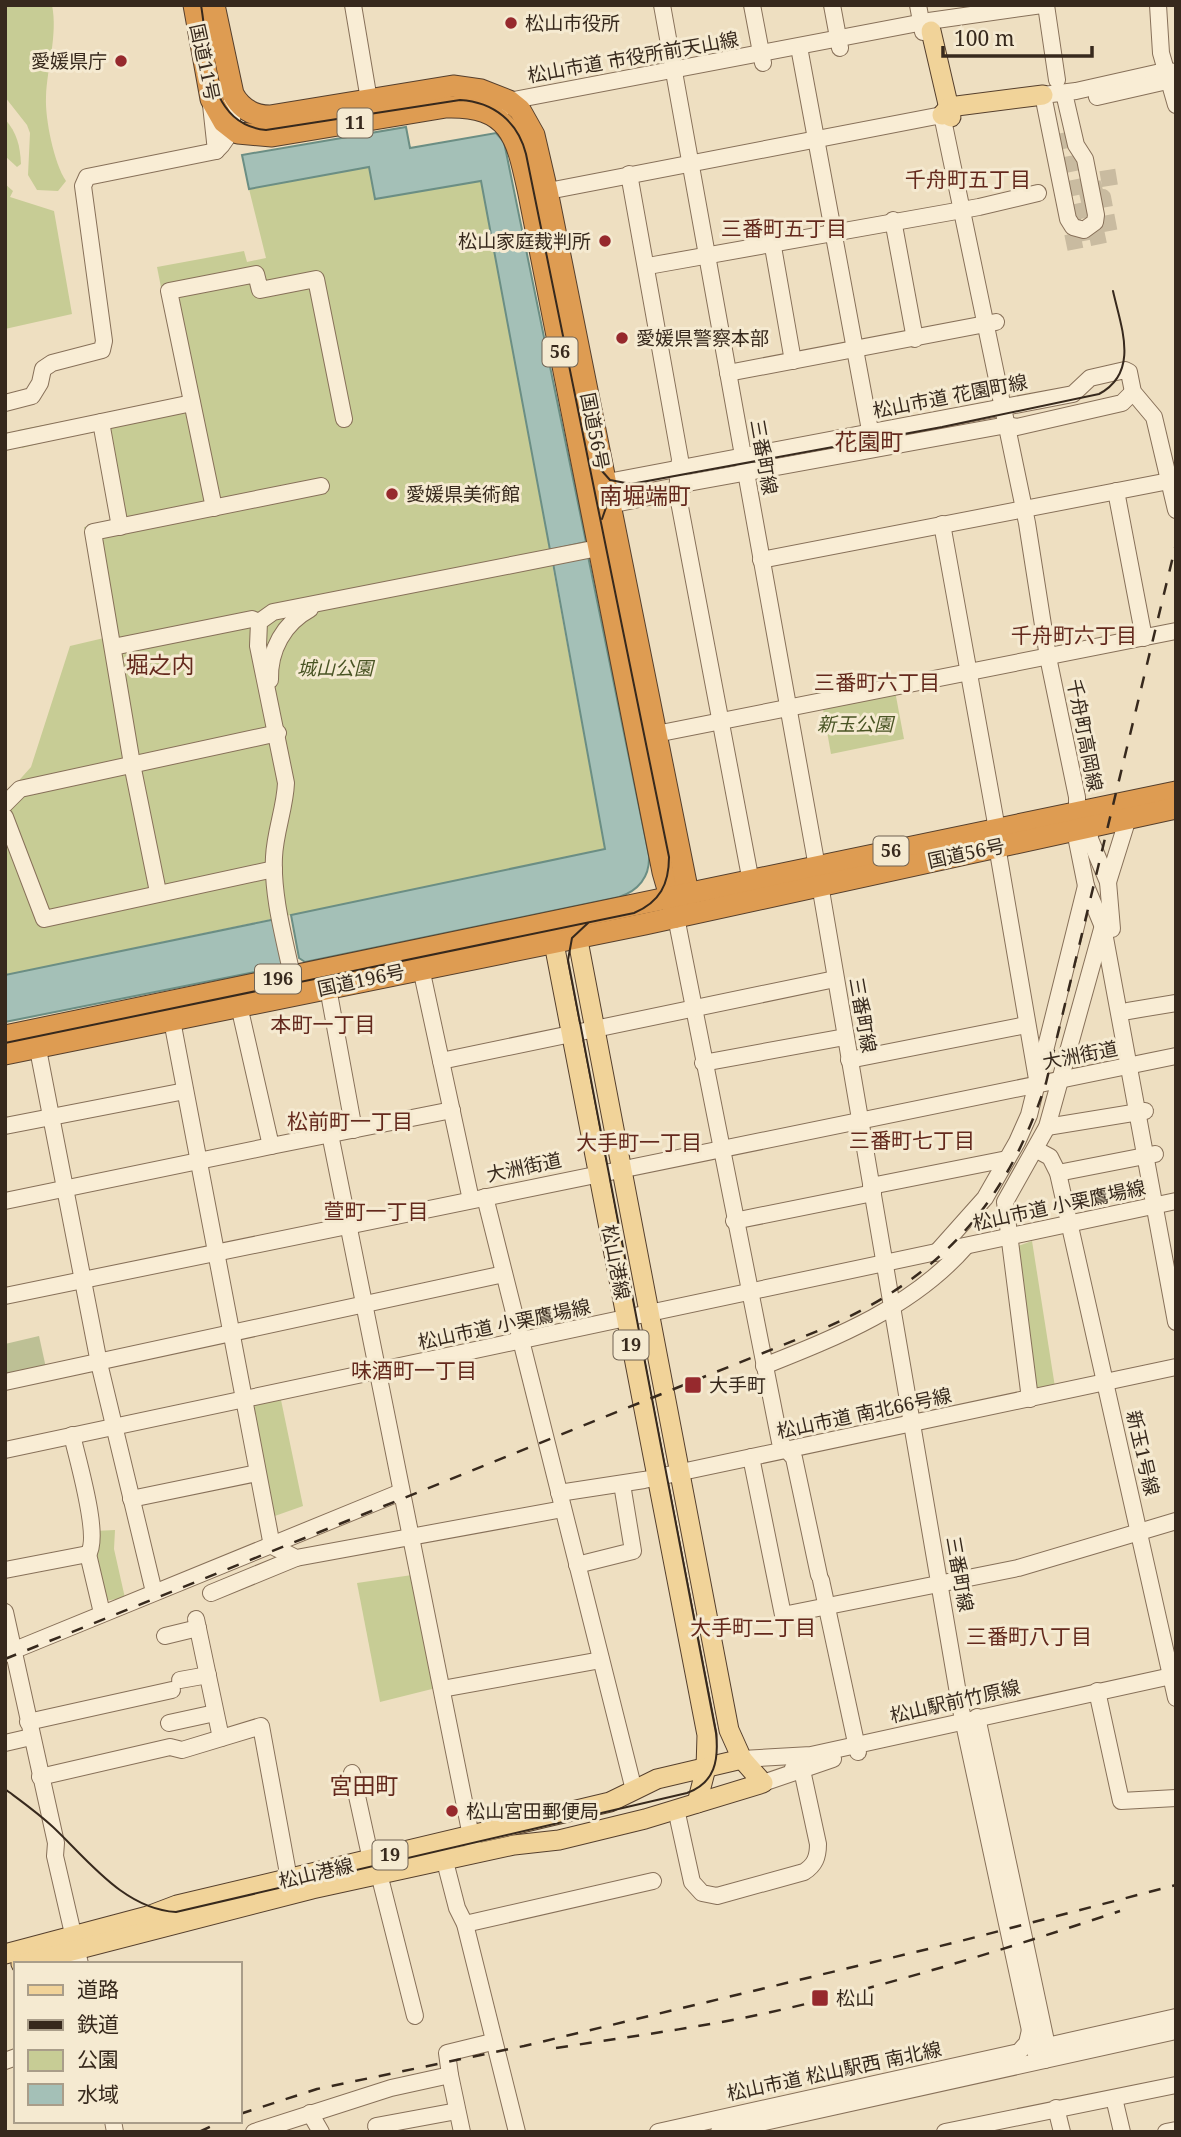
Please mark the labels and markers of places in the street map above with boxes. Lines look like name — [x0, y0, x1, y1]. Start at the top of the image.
place label: 松山市役所 — [525, 10, 620, 36]
marker: 松山市役所 — [503, 15, 519, 31]
place label: 愛媛県庁 — [31, 48, 107, 74]
marker: 愛媛県庁 — [113, 53, 129, 69]
place label: 松山家庭裁判所 — [458, 228, 591, 254]
marker: 松山家庭裁判所 — [597, 233, 613, 249]
place label: 愛媛県警察本部 — [636, 325, 769, 351]
marker: 愛媛県警察本部 — [614, 330, 630, 346]
place label: 愛媛県美術館 — [406, 481, 520, 507]
marker: 愛媛県美術館 — [384, 486, 400, 502]
place label: 大手町 — [709, 1372, 766, 1398]
marker: 大手町 — [683, 1375, 703, 1395]
place label: 松山宮田郵便局 — [466, 1798, 599, 1824]
marker: 松山宮田郵便局 — [444, 1803, 460, 1819]
place label: 松山 — [836, 1985, 874, 2011]
marker: 松山 — [810, 1988, 830, 2008]

